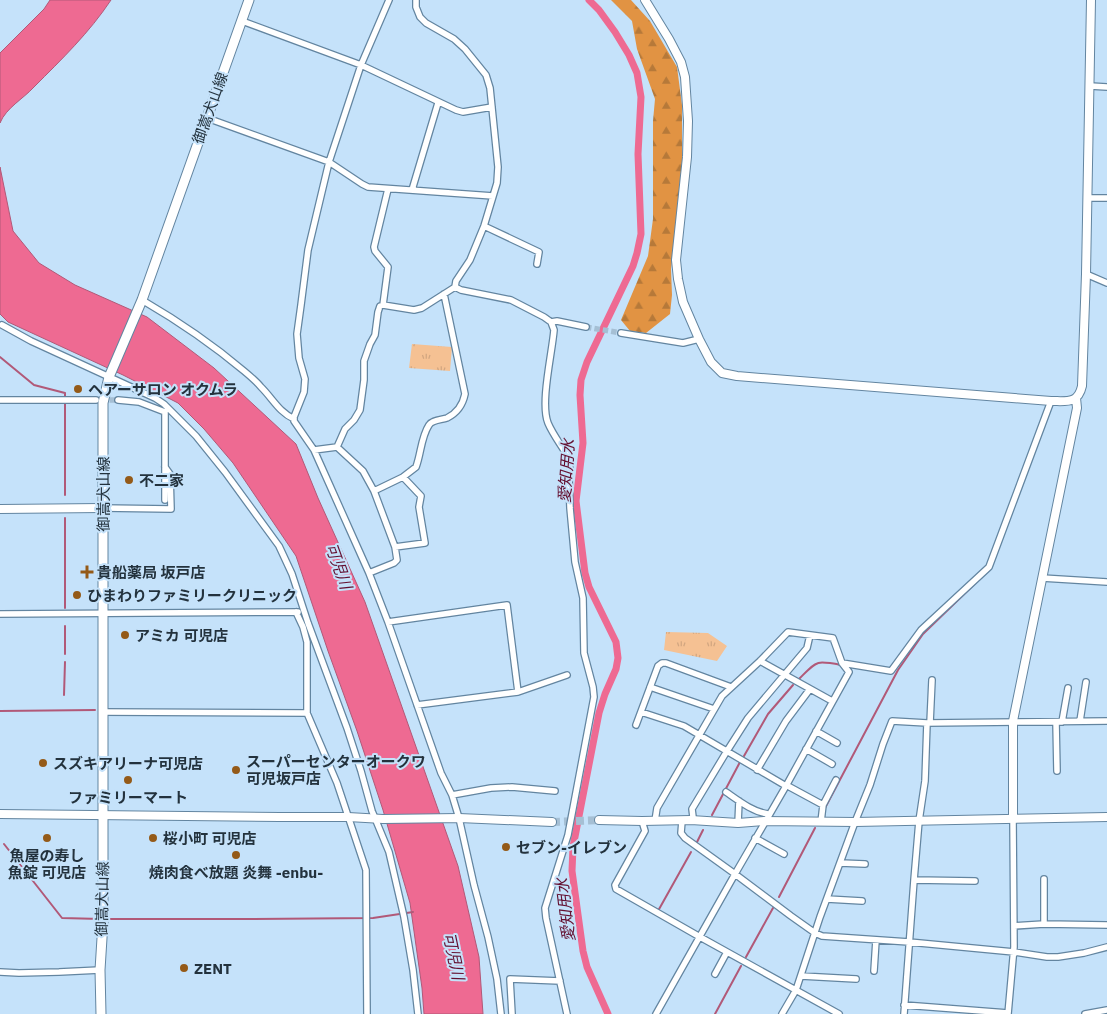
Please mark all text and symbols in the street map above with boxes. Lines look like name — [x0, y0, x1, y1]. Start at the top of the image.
street label: 御嵩犬山線 — [188, 70, 232, 146]
place label: ヘアーサロン オクムラ — [88, 380, 238, 399]
marker: ヘアーサロン オクムラ — [72, 383, 84, 395]
water label: 愛知用水 — [554, 436, 578, 504]
street label: 御嵩犬山線 — [94, 456, 113, 532]
place label: 不二家 — [139, 471, 184, 490]
marker: 不二家 — [123, 474, 135, 486]
water label: 可児川 — [321, 540, 357, 594]
place label: 貴船薬局 坂戸店 — [97, 563, 206, 582]
marker: 貴船薬局 坂戸店 — [81, 566, 93, 578]
place label: ひまわりファミリークリニック — [87, 586, 297, 605]
marker: ひまわりファミリークリニック — [71, 589, 83, 601]
place label: アミカ 可児店 — [135, 626, 228, 645]
marker: アミカ 可児店 — [119, 629, 131, 641]
place label: スーパーセンターオークワ 可児坂戸店 — [246, 752, 426, 788]
place label: スズキアリーナ可児店 — [53, 754, 203, 773]
marker: スズキアリーナ可児店 — [37, 757, 49, 769]
marker: スーパーセンターオークワ 可児坂戸店 — [230, 764, 242, 776]
marker: ファミリーマート — [122, 774, 134, 786]
place label: ファミリーマート — [68, 788, 188, 807]
place label: 桜小町 可児店 — [163, 829, 257, 848]
marker: 魚屋の寿し 魚錠 可児店 — [41, 832, 53, 844]
marker: 桜小町 可児店 — [147, 832, 159, 844]
place label: セブン-イレブン — [516, 838, 627, 857]
marker: セブン-イレブン — [500, 841, 512, 853]
place label: 魚屋の寿し 魚錠 可児店 — [8, 846, 86, 882]
marker: 焼肉食べ放題 炎舞 ‐enbu‐ — [230, 849, 242, 861]
street label: 御嵩犬山線 — [92, 861, 112, 937]
place label: 焼肉食べ放題 炎舞 ‐enbu‐ — [149, 863, 323, 882]
water label: 愛知用水 — [551, 875, 579, 943]
water label: 可児川 — [439, 930, 469, 984]
place label: ZENT — [194, 959, 232, 978]
marker: ZENT — [178, 962, 190, 974]

